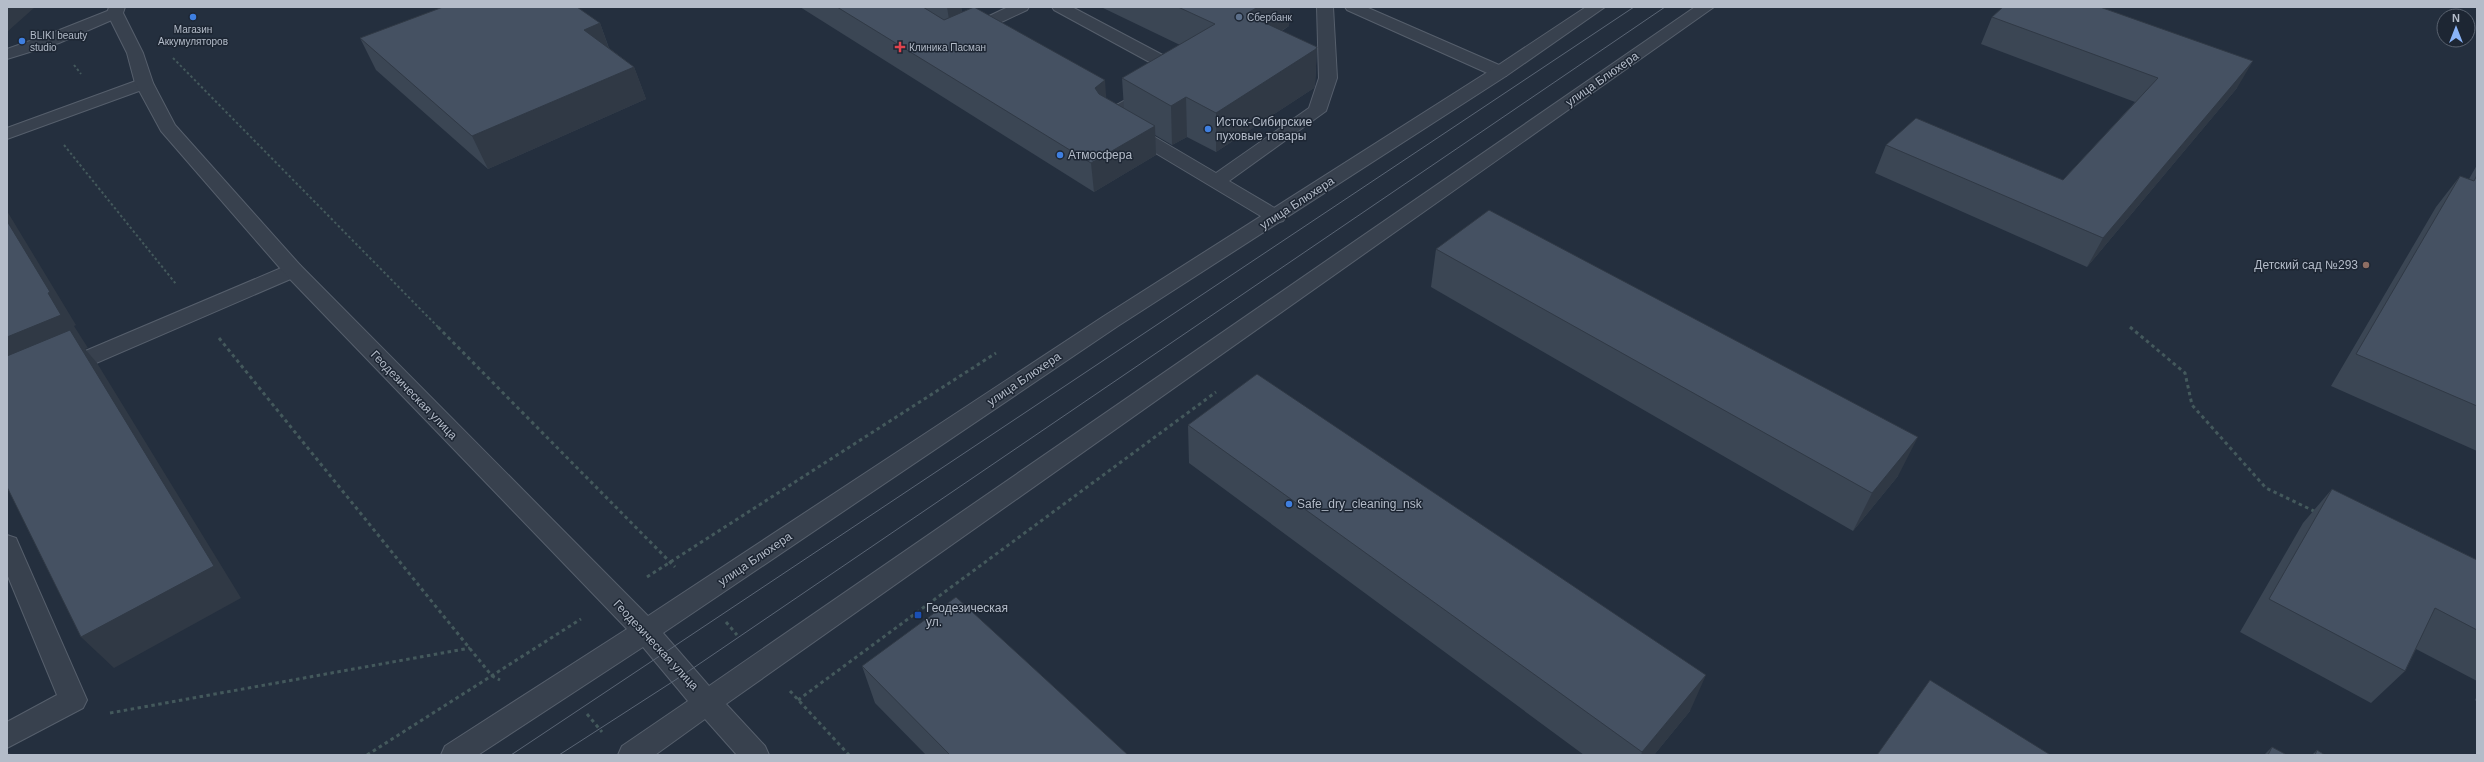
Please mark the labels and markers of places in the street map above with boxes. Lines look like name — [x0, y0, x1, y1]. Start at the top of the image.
marker: Магазин Аккумуляторов — [188, 12, 198, 22]
marker: Сбербанк — [1234, 12, 1244, 22]
place label: Сбербанк — [1247, 12, 1293, 23]
place label: Магазин Аккумуляторов — [158, 24, 228, 47]
place label: BLIKI beauty studio — [30, 30, 87, 53]
marker: BLIKI beauty studio — [17, 36, 27, 46]
marker: Клиника Пасман — [894, 41, 906, 53]
place label: Клиника Пасман — [909, 42, 986, 53]
place label: Исток-Сибирские пуховые товары — [1216, 115, 1312, 143]
marker: Исток-Сибирские пуховые товары — [1203, 124, 1213, 134]
place label: Атмосфера — [1068, 148, 1132, 162]
marker: Атмосфера — [1055, 150, 1065, 160]
place label: Детский сад №293 — [2254, 258, 2358, 272]
marker: Детский сад №293 — [2361, 260, 2371, 270]
place label: Safe_dry_cleaning_nsk — [1297, 497, 1423, 511]
marker: Safe_dry_cleaning_nsk — [1284, 499, 1294, 509]
place label: Геодезическая ул. — [926, 601, 1008, 629]
marker: Геодезическая ул. — [913, 610, 923, 620]

